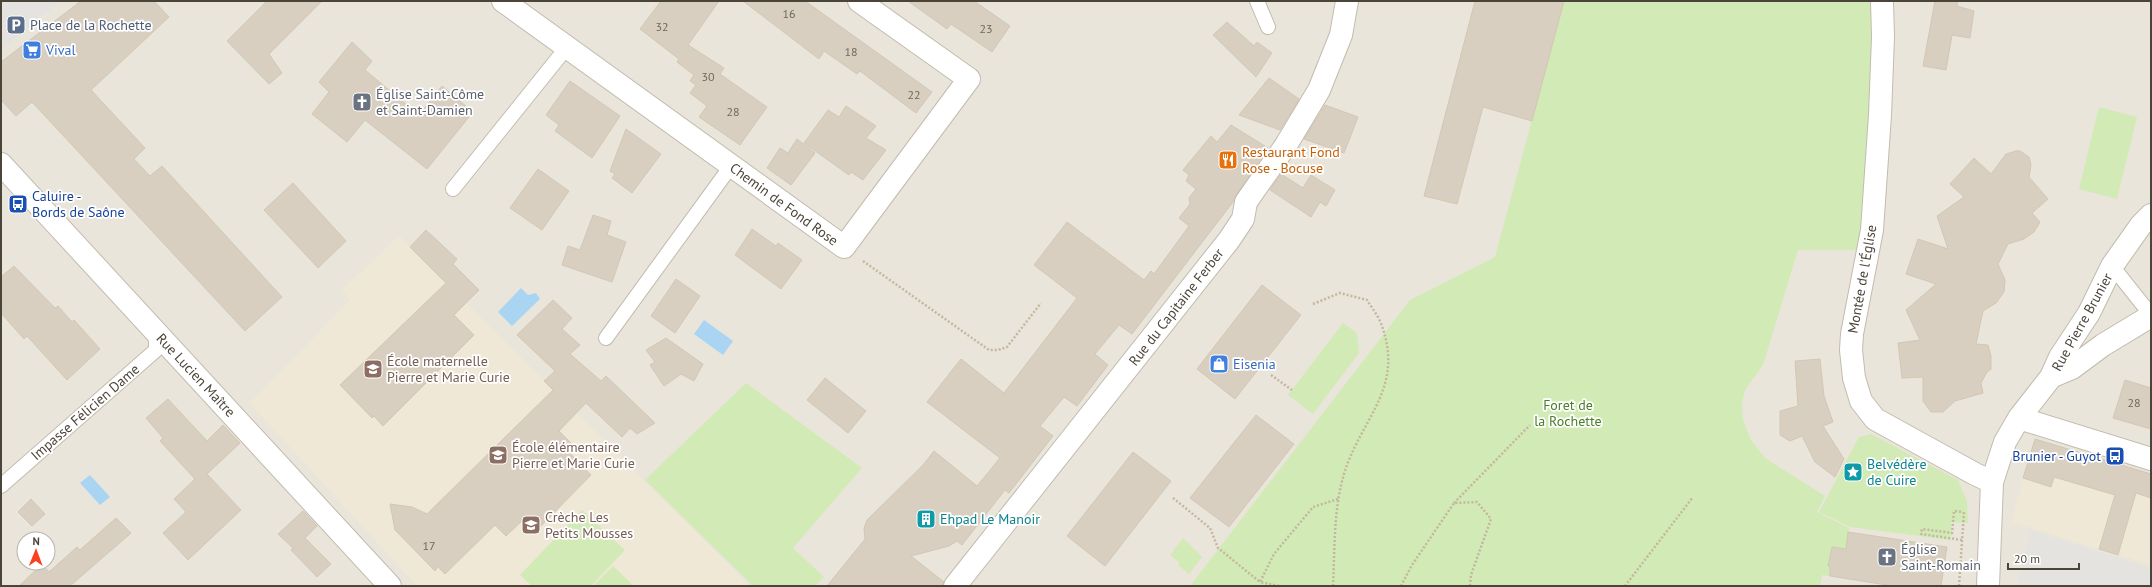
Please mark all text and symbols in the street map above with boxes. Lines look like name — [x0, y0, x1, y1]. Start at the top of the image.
house number: 16 — [782, 6, 796, 21]
parking icon: Place de la Rochette — [5, 14, 27, 36]
place label: Place de la Rochette — [30, 16, 152, 34]
house number: 32 — [655, 19, 669, 34]
house number: 23 — [979, 21, 993, 36]
supermarket icon: Vival — [21, 39, 43, 61]
place label: Vival — [45, 41, 75, 59]
house number: 18 — [844, 44, 858, 59]
house number: 30 — [701, 69, 715, 84]
place label: Église Saint-Côme et Saint-Damien — [376, 85, 484, 119]
house number: 22 — [907, 87, 921, 102]
church icon: Église Saint-Côme et Saint-Damien — [351, 91, 373, 113]
house number: 28 — [726, 104, 740, 119]
place label: Restaurant Fond Rose - Bocuse — [1242, 143, 1340, 177]
restaurant icon: Restaurant Fond Rose - Bocuse — [1217, 149, 1239, 171]
street label: Chemin de Fond Rose — [726, 159, 842, 249]
place label: Caluire - Bords de Saône — [32, 187, 125, 221]
bus stop icon: Caluire - Bords de Saône — [7, 193, 29, 215]
street label: Montée de l'Église — [1844, 223, 1880, 335]
street label: Rue du Capitaine Ferber — [1125, 245, 1228, 369]
street label: Rue Pierre Brunier — [2048, 270, 2117, 374]
street label: Rue Lucien Maître — [153, 329, 239, 421]
place label: École maternelle Pierre et Marie Curie — [387, 352, 510, 386]
shop icon: Eisenia — [1208, 353, 1230, 375]
place label: Eisenia — [1233, 355, 1276, 373]
school or university icon: École maternelle Pierre et Marie Curie — [362, 358, 384, 380]
street label: Impasse Félicien Dame — [27, 360, 143, 464]
house number: 28 — [2127, 395, 2141, 410]
park label: Foret de la Rochette — [1534, 396, 1602, 430]
place label: École élémentaire Pierre et Marie Curie — [512, 438, 635, 472]
school or university icon: École élémentaire Pierre et Marie Curie — [487, 444, 509, 466]
bus stop icon: Brunier - Guyot — [2104, 445, 2126, 467]
place label: Brunier - Guyot — [2012, 447, 2101, 465]
place label: Belvédère de Cuire — [1867, 455, 1927, 489]
place icon: Belvédère de Cuire — [1842, 461, 1864, 483]
place label: Crèche Les Petits Mousses — [545, 508, 633, 542]
building icon: Ehpad Le Manoir — [915, 508, 937, 530]
place label: Ehpad Le Manoir — [940, 510, 1040, 528]
school or university icon: Crèche Les Petits Mousses — [520, 514, 542, 536]
north arrow — [16, 531, 56, 571]
text: N — [32, 534, 40, 548]
house number: 17 — [422, 538, 436, 553]
place label: Église Saint-Romain — [1901, 540, 1981, 574]
scale bar — [2008, 545, 2079, 571]
church icon: Église Saint-Romain — [1876, 546, 1898, 568]
text: 20 m — [2014, 551, 2040, 566]

